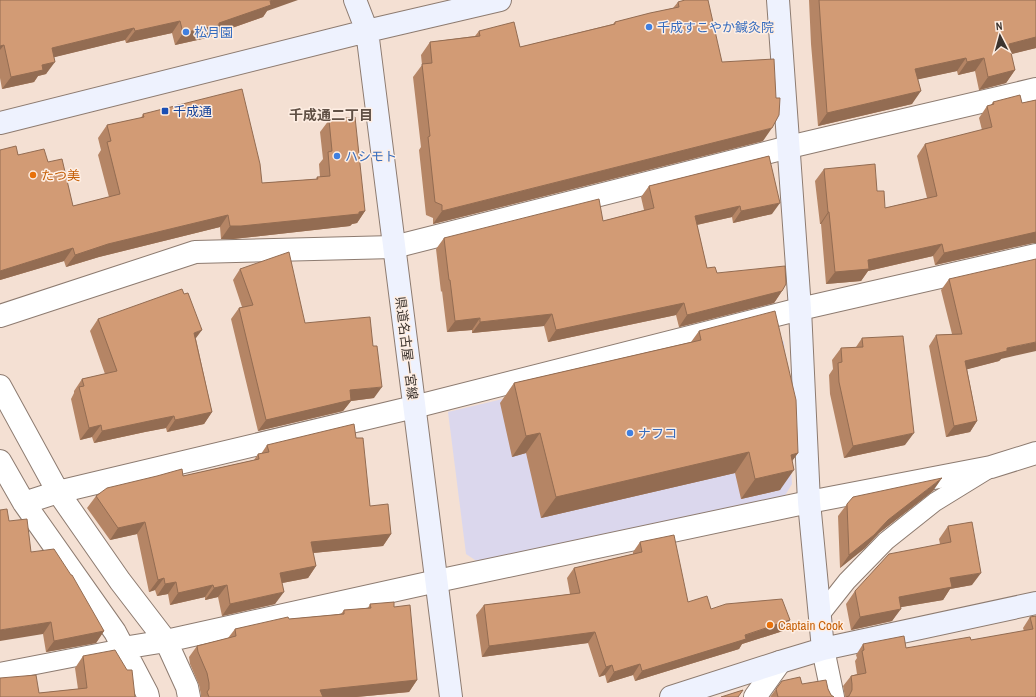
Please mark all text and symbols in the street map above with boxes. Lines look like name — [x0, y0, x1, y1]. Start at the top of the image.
north arrow — [980, 16, 1020, 56]
place label: 千成すこやか鍼灸院 — [657, 19, 774, 36]
text: N — [995, 19, 1003, 33]
marker: 千成すこやか鍼灸院 — [644, 22, 654, 32]
place label: 松月園 — [194, 24, 233, 41]
marker: 松月園 — [181, 27, 191, 37]
place label: 千成通 — [173, 103, 212, 120]
marker: 千成通 — [160, 106, 170, 116]
district label: 千成通二丁目 — [289, 106, 373, 124]
place label: ハシモト — [345, 148, 397, 165]
marker: ハシモト — [332, 151, 342, 161]
place label: たつ美 — [41, 167, 80, 184]
marker: たつ美 — [28, 170, 38, 180]
street label: 県道名古屋一宮線 — [392, 295, 421, 401]
place label: ナフコ — [638, 425, 677, 442]
marker: ナフコ — [625, 428, 635, 438]
place label: Captain Cook — [778, 617, 844, 634]
marker: Captain Cook — [765, 620, 775, 630]

